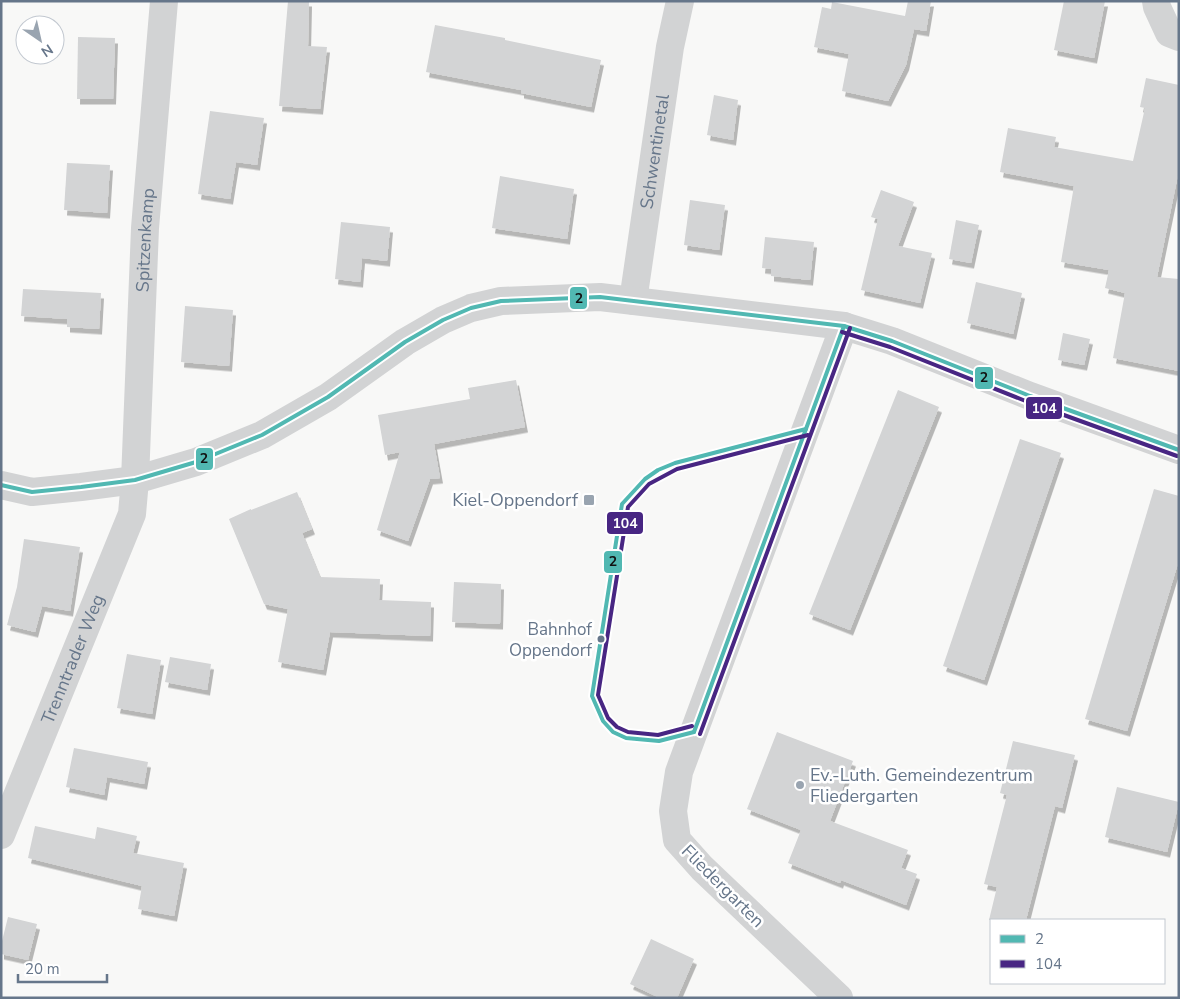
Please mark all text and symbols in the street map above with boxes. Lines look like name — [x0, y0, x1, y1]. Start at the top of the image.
north arrow — [15, 15, 65, 65]
text: N — [37, 40, 57, 61]
street label: Schwentinetal — [635, 92, 675, 211]
street label: Spitzenkamp — [130, 187, 160, 293]
line badge: 2 — [569, 286, 588, 310]
text: 2 — [575, 289, 583, 308]
line badge: 2 — [974, 366, 994, 390]
text: 2 — [980, 368, 988, 387]
line badge: 104 — [1025, 396, 1063, 420]
text: 104 — [1031, 399, 1057, 418]
line badge: 2 — [195, 447, 214, 471]
text: 2 — [200, 449, 208, 468]
place label: Kiel-Oppendorf — [452, 488, 579, 512]
marker: Kiel-Oppendorf — [582, 493, 596, 507]
line badge: 104 — [606, 511, 644, 535]
text: 104 — [612, 514, 638, 533]
line badge: 2 — [603, 550, 623, 574]
text: 2 — [609, 552, 617, 571]
street label: Trenntrader Weg — [36, 591, 110, 728]
place label: Bahnhof Oppendorf — [509, 618, 592, 662]
marker: Bahnhof Oppendorf — [596, 634, 606, 644]
place label: Ev.-Luth. Gemeindezentrum Fliedergarten — [810, 763, 1033, 808]
marker: Ev.-Luth. Gemeindezentrum Fliedergarten — [794, 779, 806, 791]
street label: Fliedergarten — [676, 839, 770, 933]
legend — [990, 919, 1165, 984]
text: 2 — [1035, 929, 1044, 949]
scale bar — [18, 952, 106, 984]
text: 104 — [1035, 954, 1062, 974]
text: 20 m — [25, 959, 60, 979]

